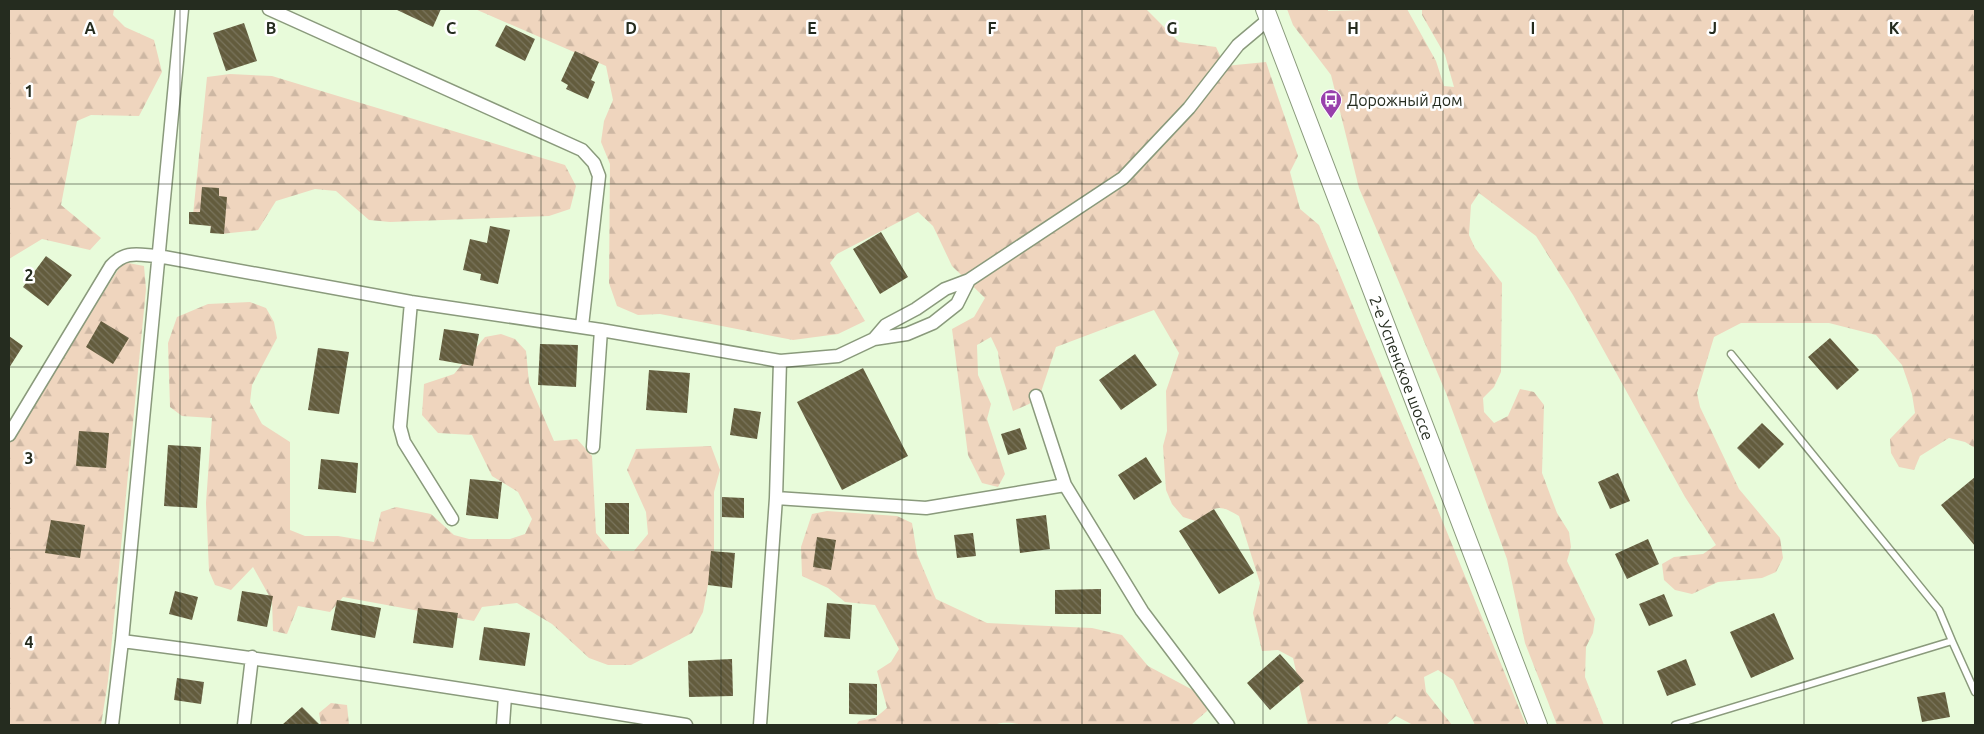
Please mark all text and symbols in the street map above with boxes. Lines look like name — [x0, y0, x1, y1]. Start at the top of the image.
text: A — [84, 19, 96, 37]
text: B — [266, 19, 276, 37]
text: C — [446, 19, 456, 37]
text: D — [625, 19, 637, 37]
text: E — [807, 19, 817, 37]
text: F — [988, 19, 997, 37]
text: G — [1166, 19, 1178, 37]
text: H — [1347, 19, 1359, 37]
text: I — [1531, 19, 1535, 37]
text: J — [1709, 19, 1717, 37]
text: K — [1889, 19, 1900, 37]
text: 1 — [24, 82, 34, 100]
bus stop icon: Дорожный дом — [1319, 88, 1343, 119]
place label: Дорожный дом — [1347, 91, 1463, 109]
text: 2 — [24, 266, 34, 284]
street label: 2-е Успенское шоссе — [1366, 293, 1437, 442]
text: 3 — [24, 449, 34, 467]
text: 4 — [24, 633, 34, 651]

